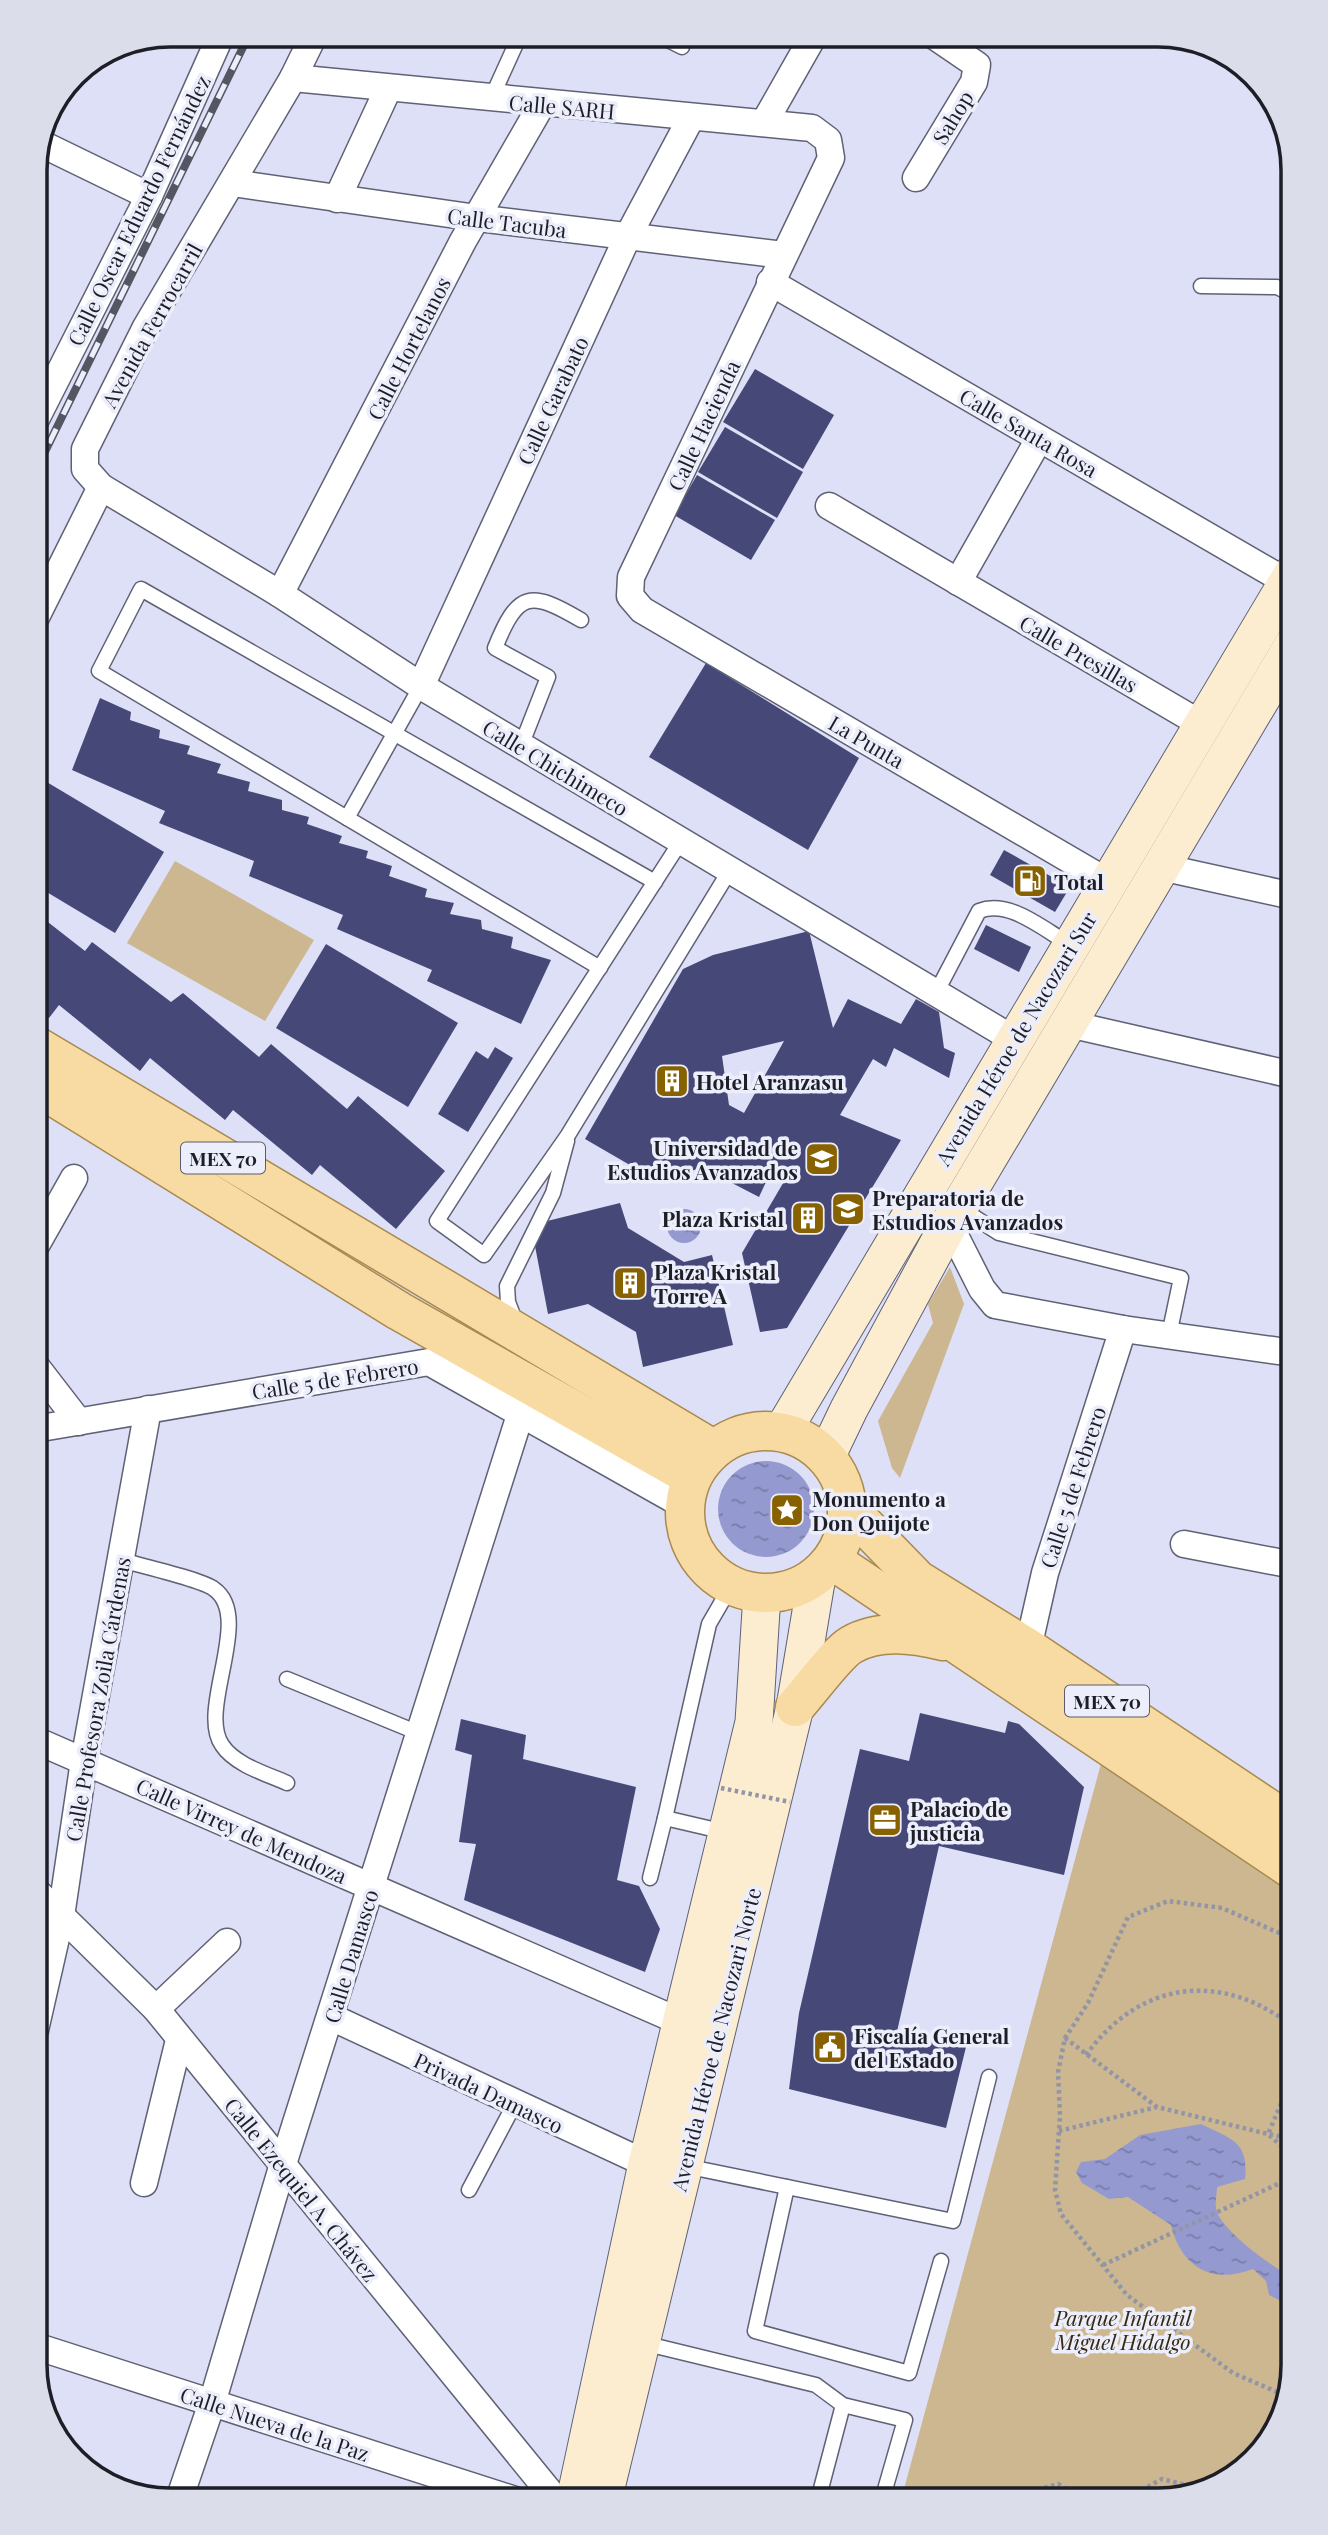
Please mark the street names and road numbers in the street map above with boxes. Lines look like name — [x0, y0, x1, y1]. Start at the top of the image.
street label: Calle Oscar Eduardo Fernández — [60, 70, 216, 350]
street label: Sahop — [925, 85, 979, 149]
street label: Calle SARH — [508, 87, 616, 125]
street label: Calle Tacuba — [446, 201, 569, 243]
street label: Avenida Ferrocarril — [94, 238, 208, 413]
street label: Calle Hortelanos — [360, 272, 456, 424]
street label: Calle Garabato — [510, 331, 594, 469]
street label: Calle Hacienda — [661, 355, 746, 495]
street label: Calle Santa Rosa — [955, 381, 1103, 483]
street label: Calle Presillas — [1015, 608, 1143, 698]
street label: La Punta — [824, 708, 910, 774]
street label: Calle Chichimeco — [478, 712, 634, 822]
street label: Avenida Héroe de Nacozari Sur — [927, 905, 1102, 1171]
road number: MEX 70 — [181, 1142, 265, 1174]
street label: Calle 5 de Febrero — [250, 1351, 420, 1405]
street label: Calle 5 de Febrero — [1033, 1403, 1111, 1571]
street label: Calle Profesora Zoila Cárdenas — [58, 1554, 136, 1844]
road number: MEX 70 — [1065, 1686, 1149, 1716]
street label: Calle Virrey de Mendoza — [132, 1771, 352, 1889]
street label: Avenida Héroe de Nacozari Norte — [663, 1884, 766, 2195]
street label: Calle Damasco — [316, 1886, 384, 2026]
street label: Privada Damasco — [410, 2045, 568, 2139]
street label: Calle Ezequiel A. Chávez — [219, 2091, 385, 2287]
street label: Calle Nueva de la Paz — [177, 2379, 373, 2467]

